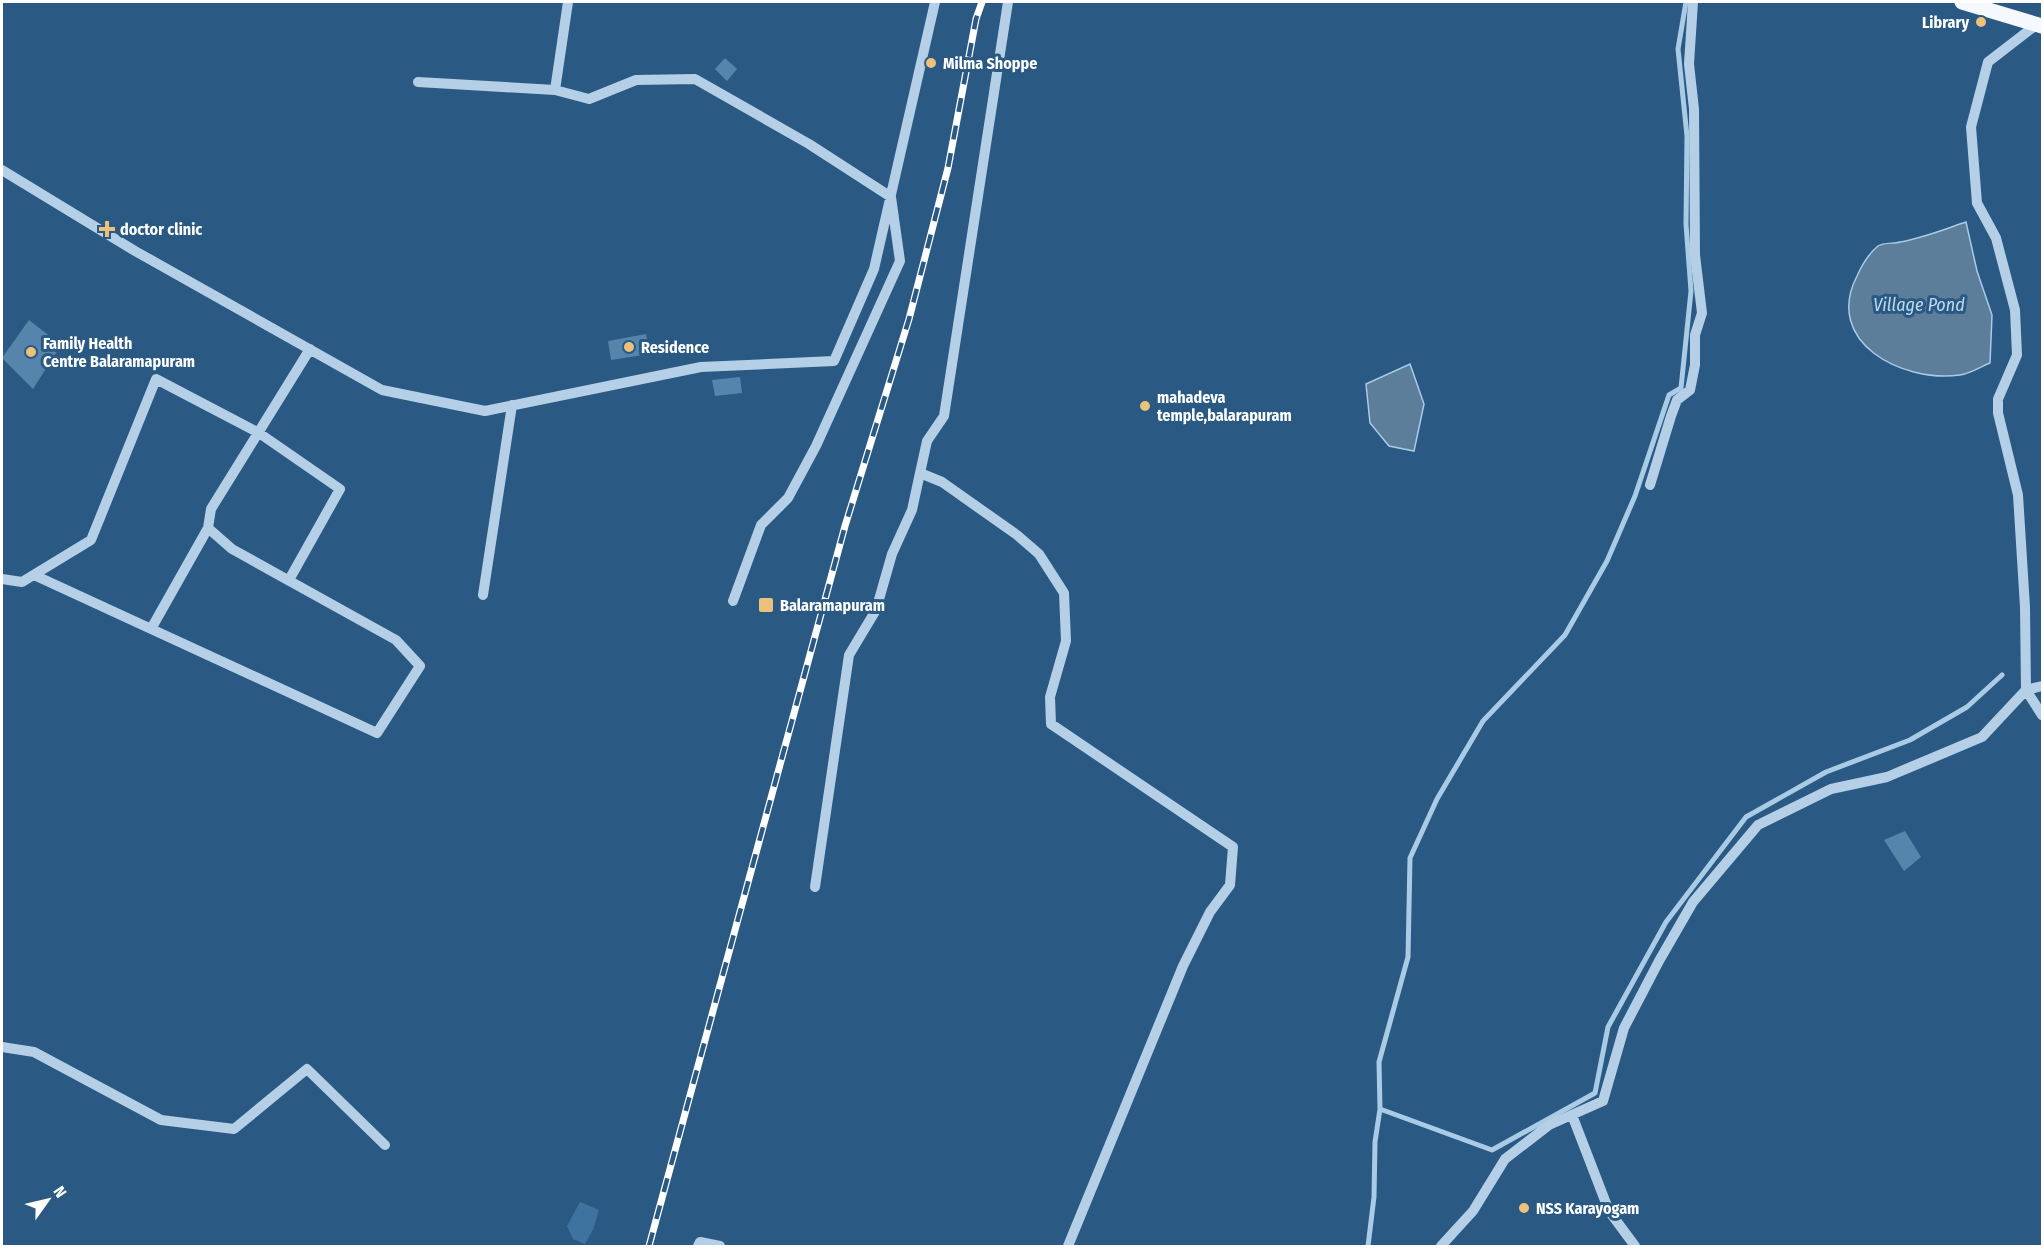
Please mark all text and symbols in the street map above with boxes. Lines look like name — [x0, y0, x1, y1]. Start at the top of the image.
place label: Library — [1922, 13, 1969, 32]
marker: Library — [1974, 15, 1988, 29]
place label: Milma Shoppe — [943, 54, 1037, 73]
marker: Milma Shoppe — [924, 56, 938, 70]
marker: doctor clinic — [98, 220, 116, 238]
place label: doctor clinic — [120, 220, 202, 239]
water label: Village Pond — [1873, 294, 1965, 316]
place label: Family Health Centre Balaramapuram — [43, 334, 195, 371]
place label: Residence — [641, 338, 709, 357]
marker: Residence — [622, 340, 636, 354]
marker: Family Health Centre Balaramapuram — [24, 345, 38, 359]
place label: mahadeva temple,balarapuram — [1157, 388, 1292, 425]
marker: mahadeva temple,balarapuram — [1138, 399, 1152, 413]
marker: Balaramapuram — [757, 596, 775, 614]
place label: Balaramapuram — [780, 596, 885, 615]
north arrow — [18, 1170, 78, 1230]
text: N — [49, 1183, 71, 1201]
place label: NSS Karayogam — [1536, 1199, 1639, 1218]
marker: NSS Karayogam — [1517, 1201, 1531, 1215]

